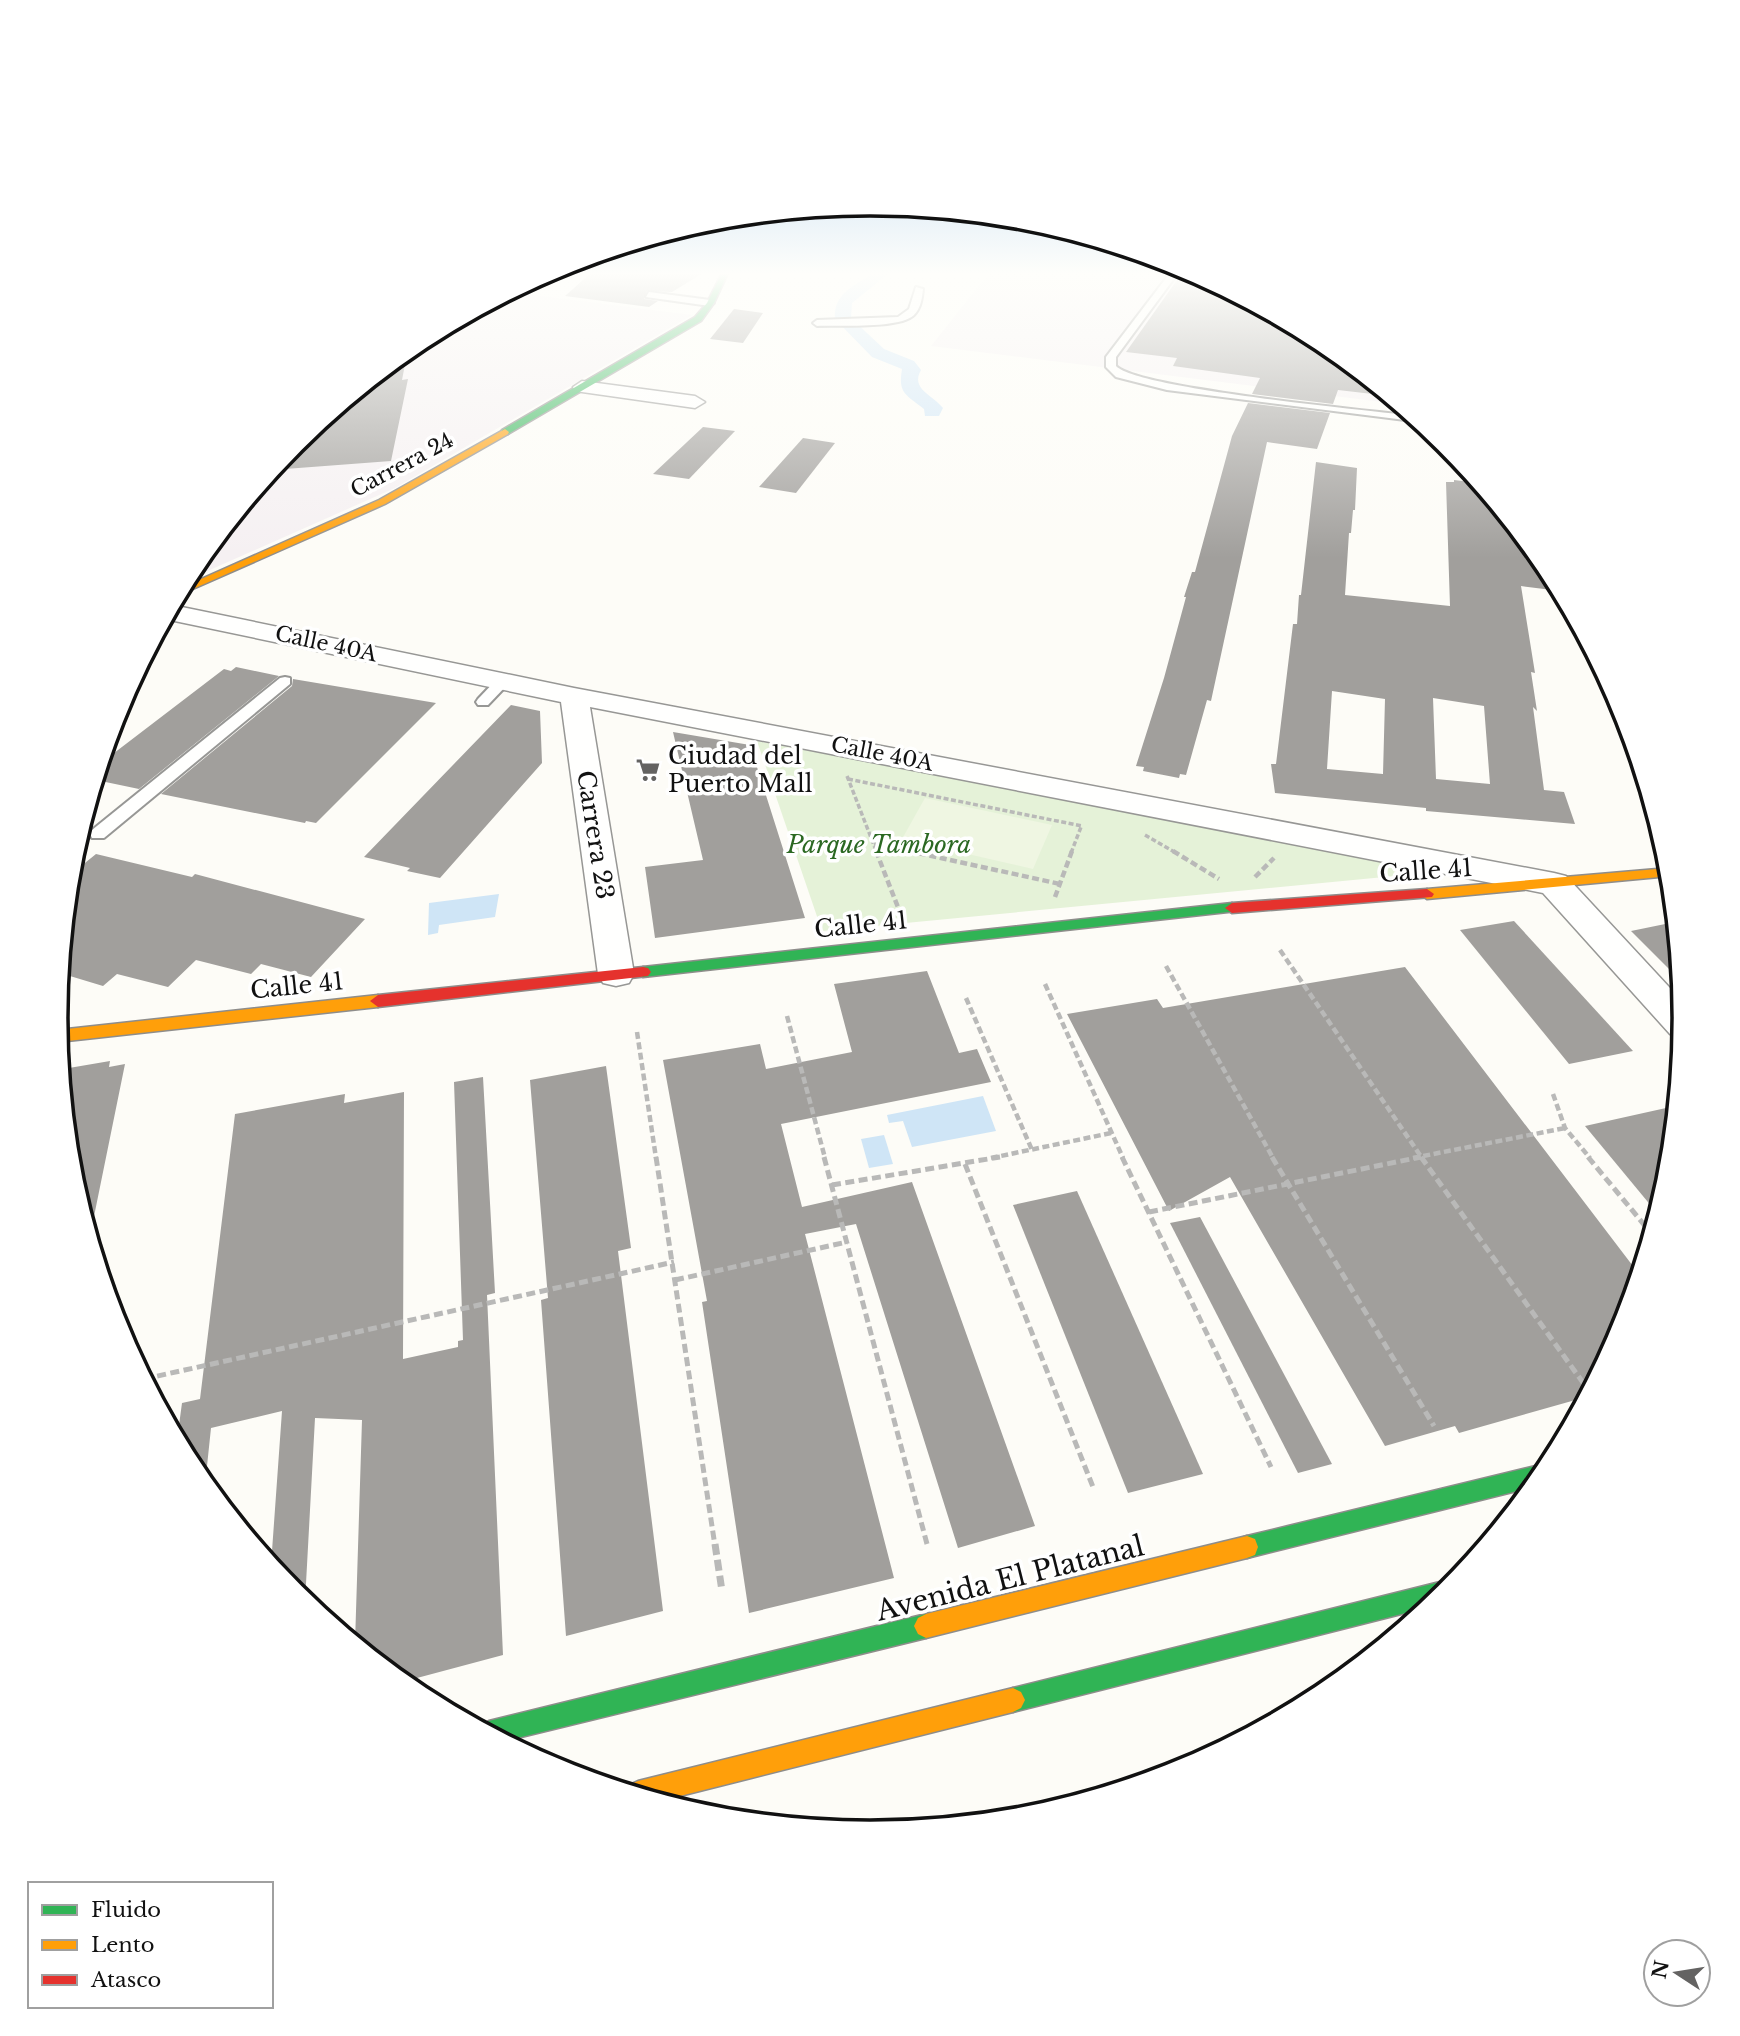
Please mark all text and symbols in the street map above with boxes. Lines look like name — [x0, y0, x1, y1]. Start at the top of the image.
street label: Carrera 24 — [346, 427, 458, 503]
street label: Calle 40A — [273, 621, 380, 668]
street label: Calle 40A — [829, 731, 936, 777]
place label: Ciudad del Puerto Mall — [668, 741, 813, 798]
supermarket icon: Ciudad del Puerto Mall — [634, 756, 662, 784]
street label: Carrera 23 — [571, 769, 620, 901]
park label: Parque Tambora — [786, 830, 971, 859]
street label: Calle 41 — [1378, 853, 1474, 888]
street label: Calle 41 — [813, 905, 909, 944]
street label: Calle 41 — [249, 966, 345, 1005]
street label: Avenida El Platanal — [872, 1528, 1148, 1629]
legend — [28, 1882, 273, 2008]
text: Fluido — [91, 1897, 161, 1923]
text: Lento — [91, 1932, 154, 1958]
north arrow — [1642, 1938, 1712, 2008]
text: N — [1648, 1958, 1674, 1981]
text: Atasco — [90, 1967, 161, 1993]

